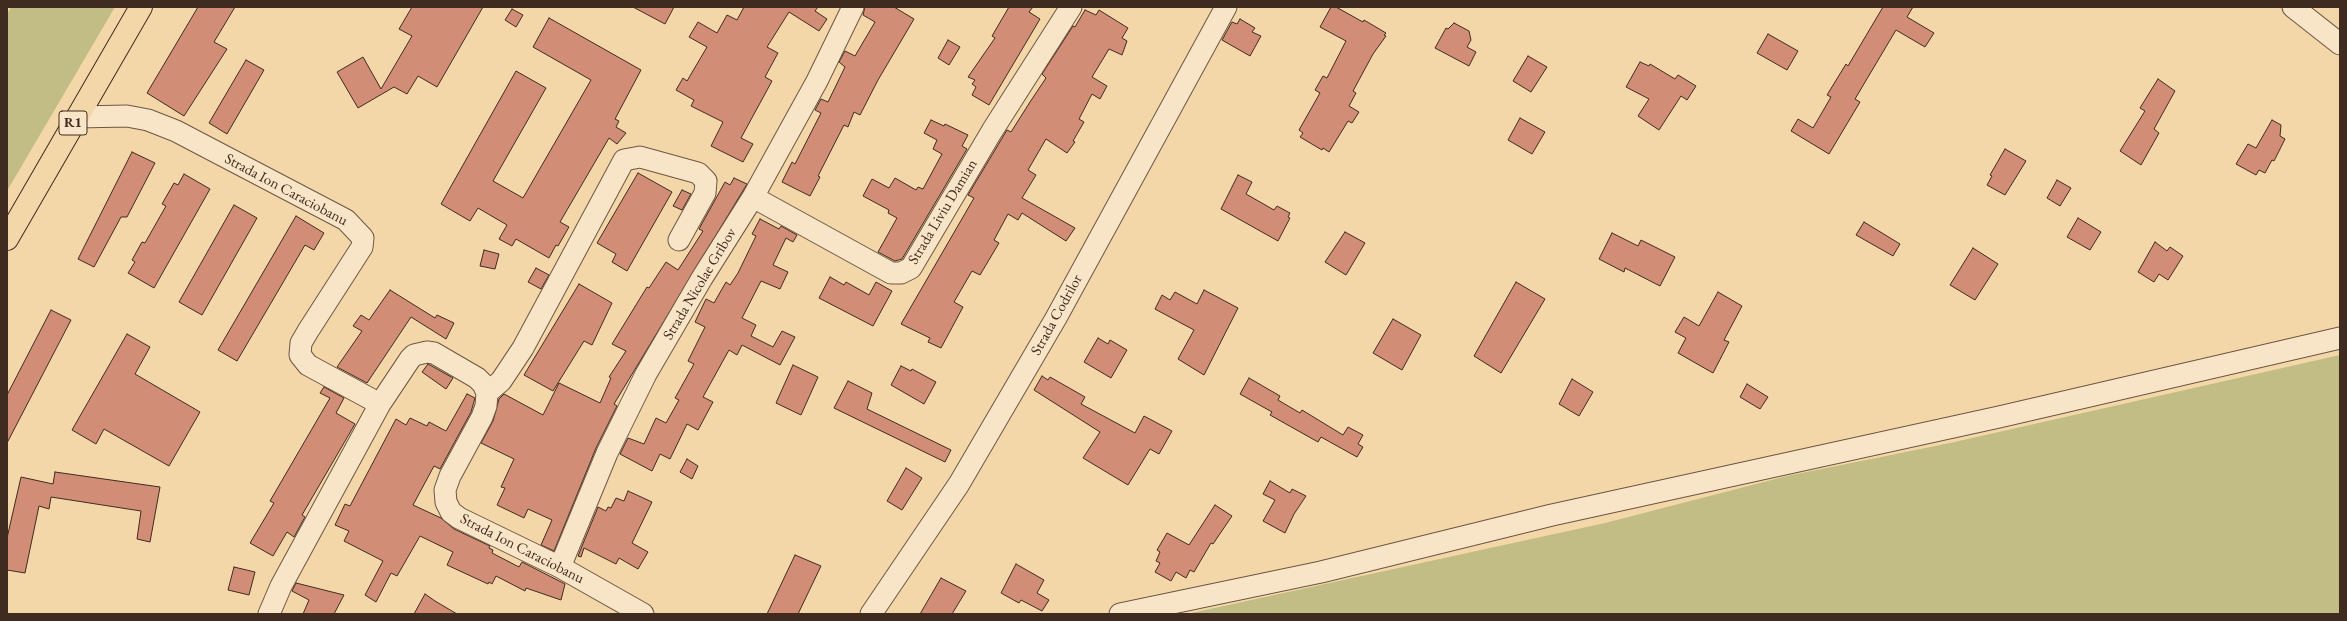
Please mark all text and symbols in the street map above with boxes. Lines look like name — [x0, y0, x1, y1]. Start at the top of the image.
road number: R1 — [59, 111, 87, 135]
street label: Strada Ion Caraciobanu — [221, 150, 351, 230]
street label: Strada Liviu Damian — [905, 156, 981, 268]
street label: Strada Nicolae Gribov — [659, 225, 741, 343]
street label: Strada Codrilor — [1027, 271, 1087, 359]
street label: Strada Ion Caraciobanu — [457, 510, 587, 588]

